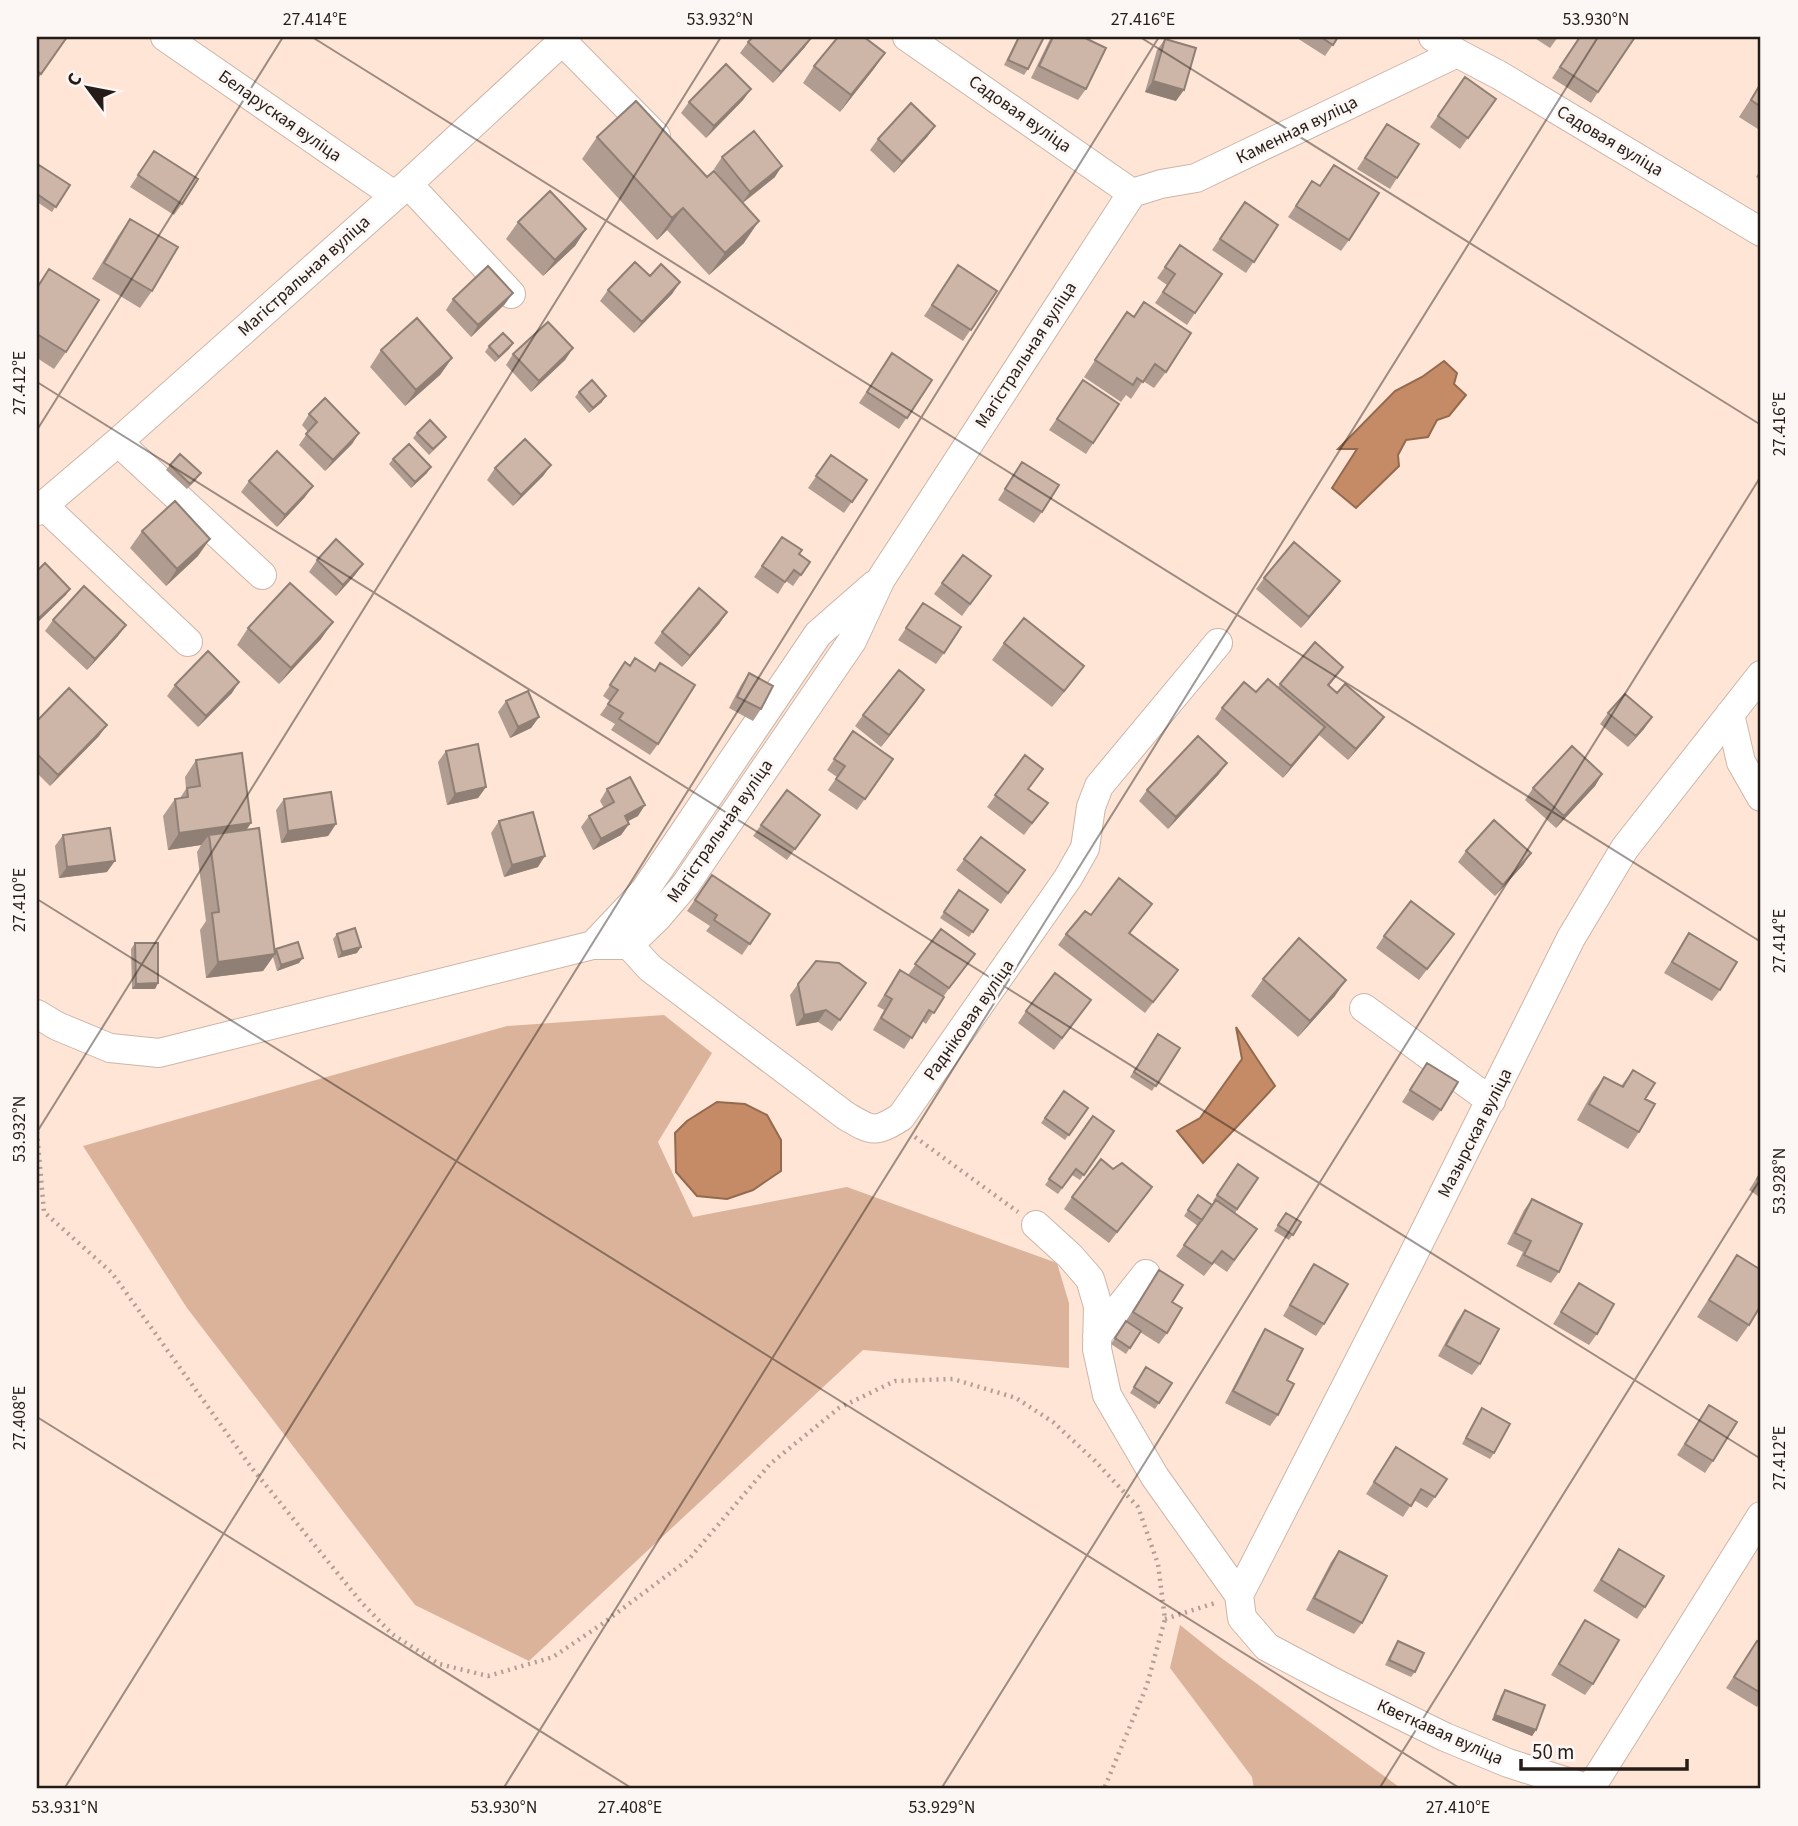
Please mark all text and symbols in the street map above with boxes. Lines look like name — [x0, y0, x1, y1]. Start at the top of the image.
text: 27.414°E — [283, 7, 347, 32]
text: 53.932°N — [687, 7, 753, 32]
text: 27.416°E — [1111, 7, 1175, 32]
text: 53.930°N — [1563, 7, 1629, 32]
north arrow — [52, 52, 122, 122]
street label: Беларуская вуліца — [213, 64, 347, 168]
text: С — [60, 68, 89, 92]
street label: Садовая вуліца — [964, 69, 1076, 159]
street label: Каменная вуліца — [1232, 90, 1362, 170]
street label: Садовая вуліца — [1552, 99, 1668, 183]
street label: Магістральная вуліца — [232, 210, 376, 342]
street label: Магістральная вуліца — [969, 277, 1083, 433]
text: 27.412°E — [7, 351, 32, 415]
text: 27.416°E — [1767, 392, 1792, 456]
street label: Магістральная вуліца — [661, 754, 779, 908]
text: 27.410°E — [7, 868, 32, 932]
text: 27.414°E — [1767, 909, 1792, 973]
street label: Радніковая вуліца — [918, 954, 1020, 1086]
street label: Мазырская вуліца — [1432, 1064, 1518, 1202]
text: 53.932°N — [7, 1096, 32, 1162]
text: 53.928°N — [1767, 1148, 1792, 1214]
text: 27.408°E — [7, 1386, 32, 1450]
text: 27.412°E — [1767, 1426, 1792, 1490]
street label: Кветкавая вуліца — [1373, 1693, 1507, 1771]
scale bar — [1521, 1728, 1688, 1772]
text: 50 m — [1532, 1737, 1574, 1767]
text: 53.931°N — [32, 1795, 98, 1820]
text: 53.930°N — [471, 1795, 537, 1820]
text: 27.408°E — [598, 1795, 662, 1820]
text: 53.929°N — [909, 1795, 975, 1820]
text: 27.410°E — [1426, 1795, 1490, 1820]

